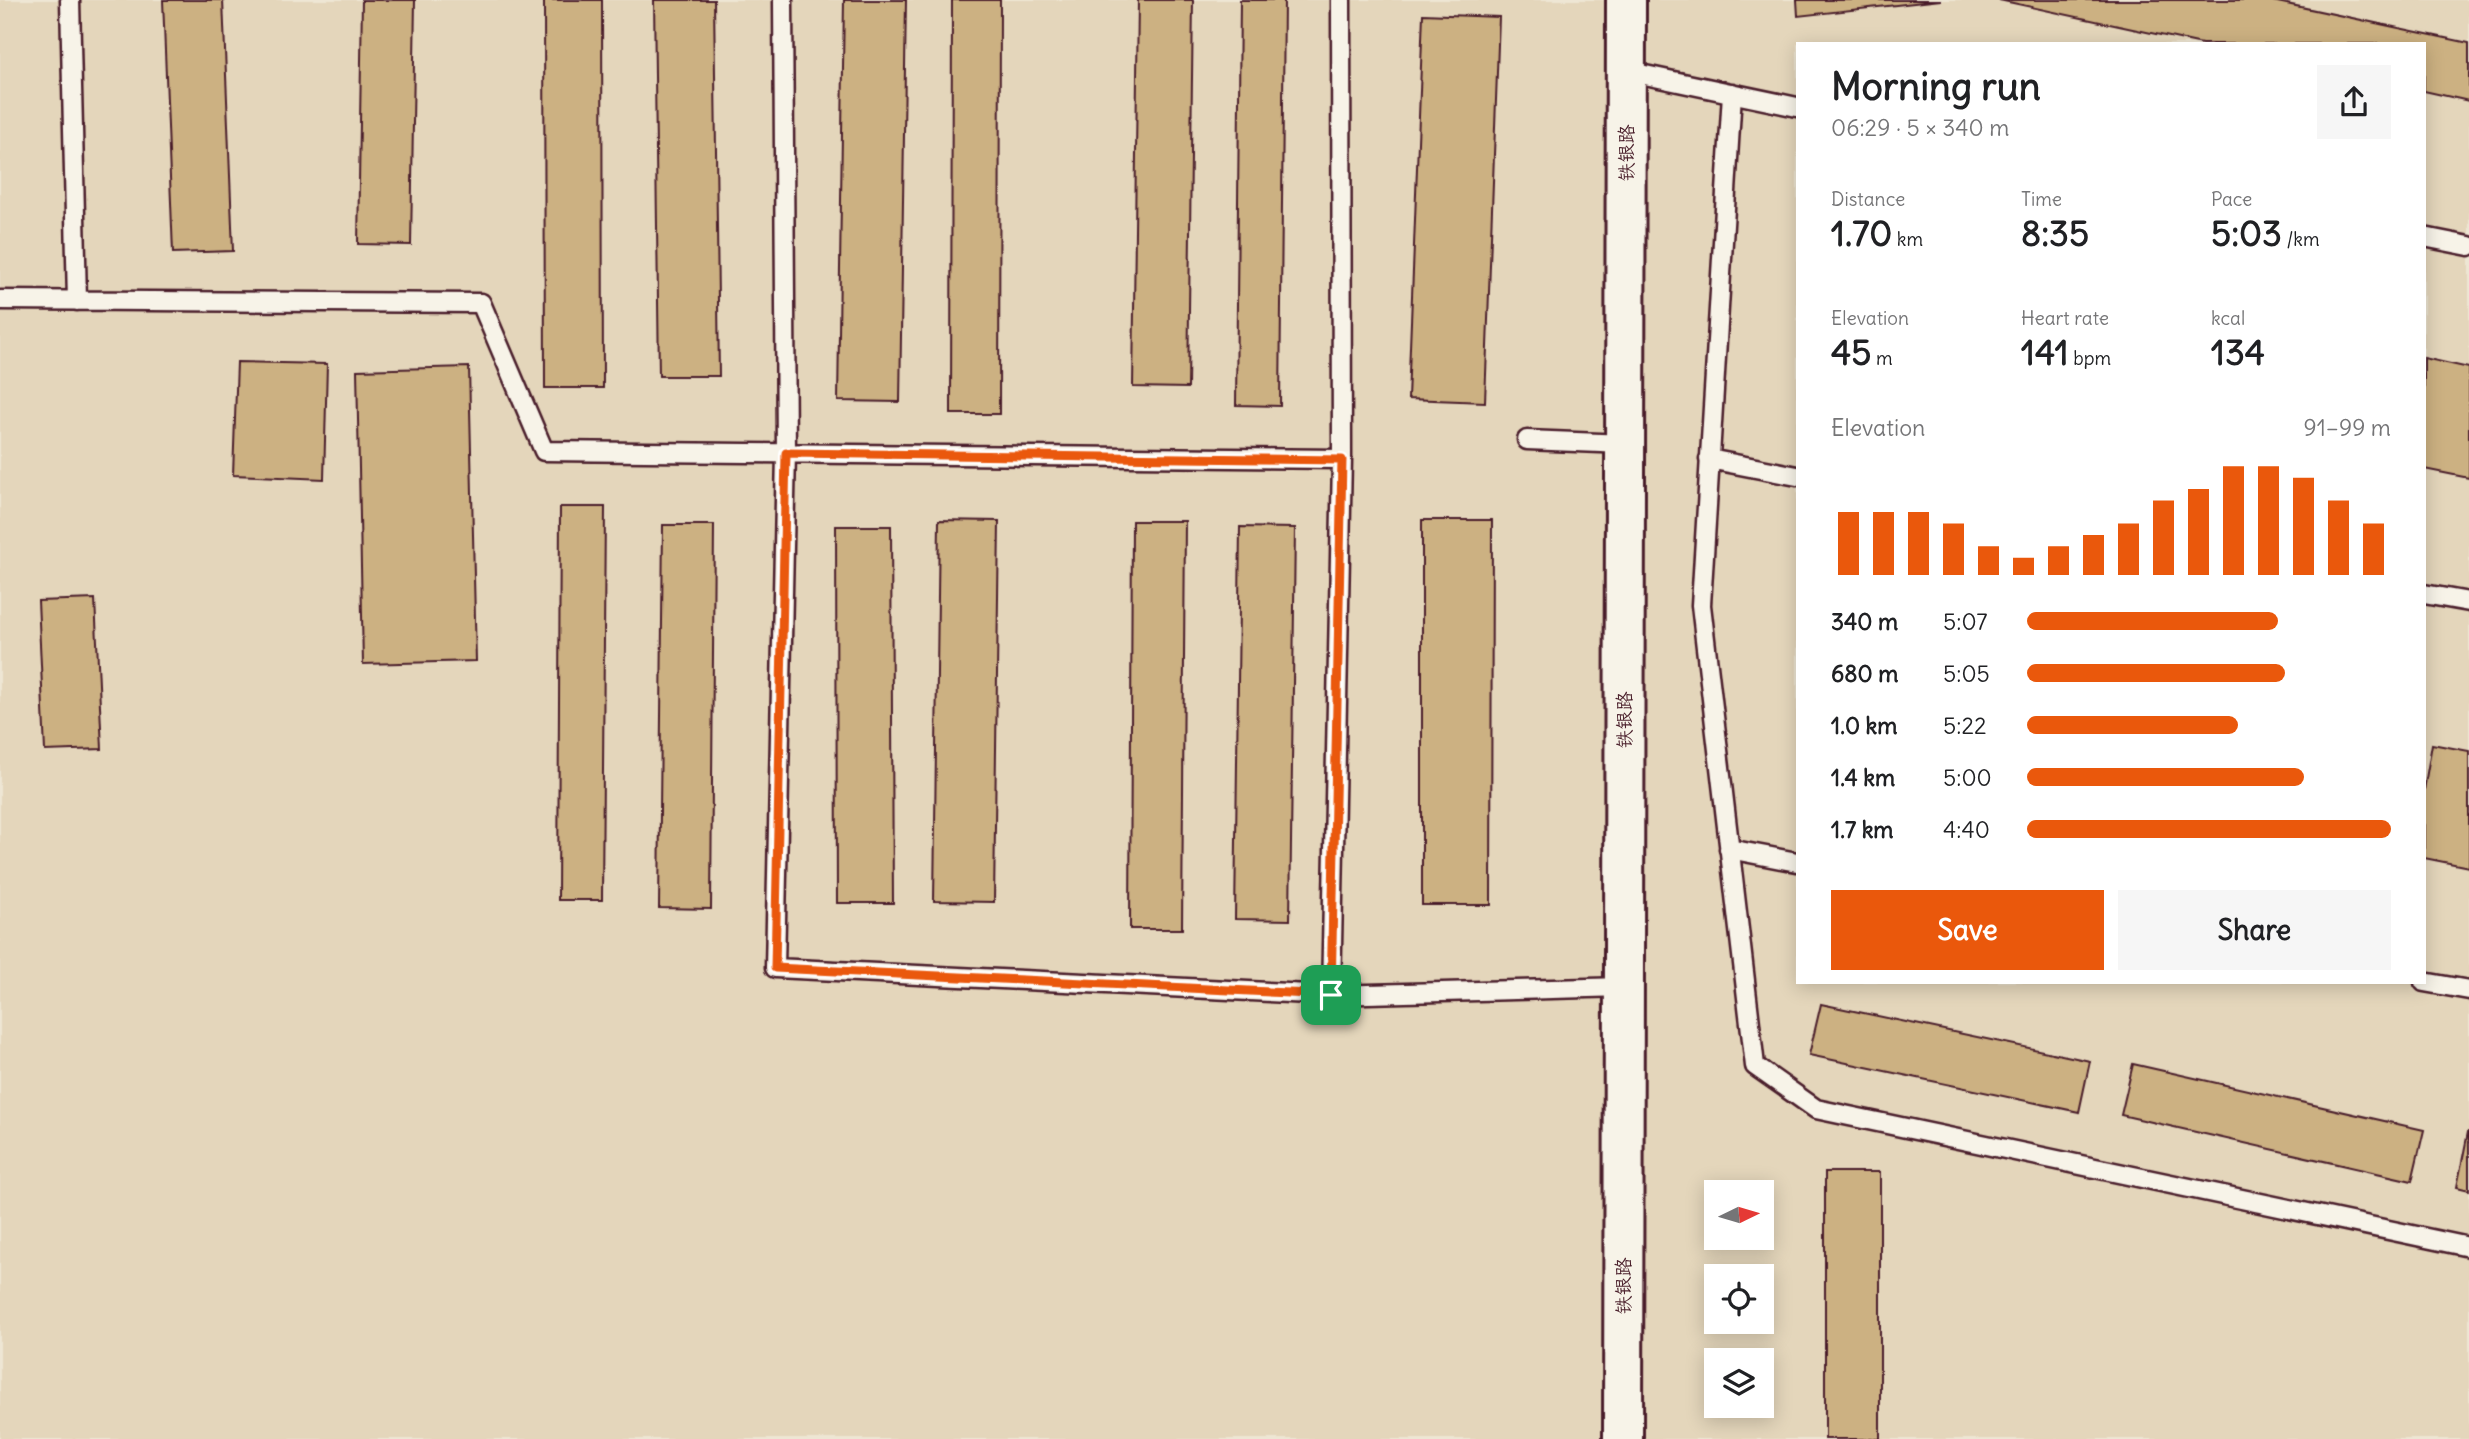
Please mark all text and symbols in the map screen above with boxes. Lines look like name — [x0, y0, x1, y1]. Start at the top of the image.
text: Morning run — [1831, 63, 2041, 110]
button: share — [2317, 65, 2391, 139]
text: 06:29 · 5 × 340 m — [1831, 113, 2009, 142]
street label: 铁银路 — [1614, 124, 1638, 182]
text: Distance — [1831, 187, 1905, 211]
text: Time — [2021, 187, 2062, 211]
text: Pace — [2211, 187, 2252, 211]
text: 1.70 — [1831, 211, 1892, 255]
text: 8:35 — [2021, 211, 2089, 255]
text: 5:03 — [2211, 211, 2282, 255]
text: km — [1892, 227, 1923, 251]
text: /km — [2282, 227, 2320, 251]
text: Elevation — [1831, 306, 1909, 330]
text: Heart rate — [2021, 306, 2109, 330]
text: kcal — [2211, 306, 2245, 330]
text: 45 — [1831, 330, 1871, 374]
text: 141 — [2021, 330, 2069, 374]
text: 134 — [2211, 330, 2265, 374]
text: m — [1871, 346, 1893, 370]
text: bpm — [2069, 346, 2111, 370]
text: Elevation — [1831, 413, 1925, 442]
text: 91–99 m — [2303, 413, 2391, 442]
text: 340 m — [1831, 607, 1898, 636]
text: 5:07 — [1943, 607, 1988, 636]
text: 680 m — [1831, 659, 1898, 688]
text: 5:05 — [1943, 659, 1990, 688]
street label: 铁银路 — [1612, 691, 1636, 749]
text: 1.0 km — [1831, 711, 1897, 740]
text: 5:22 — [1943, 711, 1987, 740]
text: 1.4 km — [1831, 763, 1895, 792]
text: 5:00 — [1943, 763, 1992, 792]
text: 1.7 km — [1831, 815, 1894, 844]
text: 4:40 — [1943, 815, 1990, 844]
button: Save — [1831, 890, 2104, 970]
button: Share — [2118, 890, 2391, 970]
pin — [1301, 965, 1361, 1025]
icon: arrive — [1312, 976, 1350, 1014]
north arrow — [1704, 1180, 1774, 1250]
map controls — [1704, 1180, 1774, 1418]
street label: 铁银路 — [1611, 1257, 1635, 1315]
button: locate — [1704, 1264, 1774, 1334]
button: layers — [1704, 1348, 1774, 1418]

